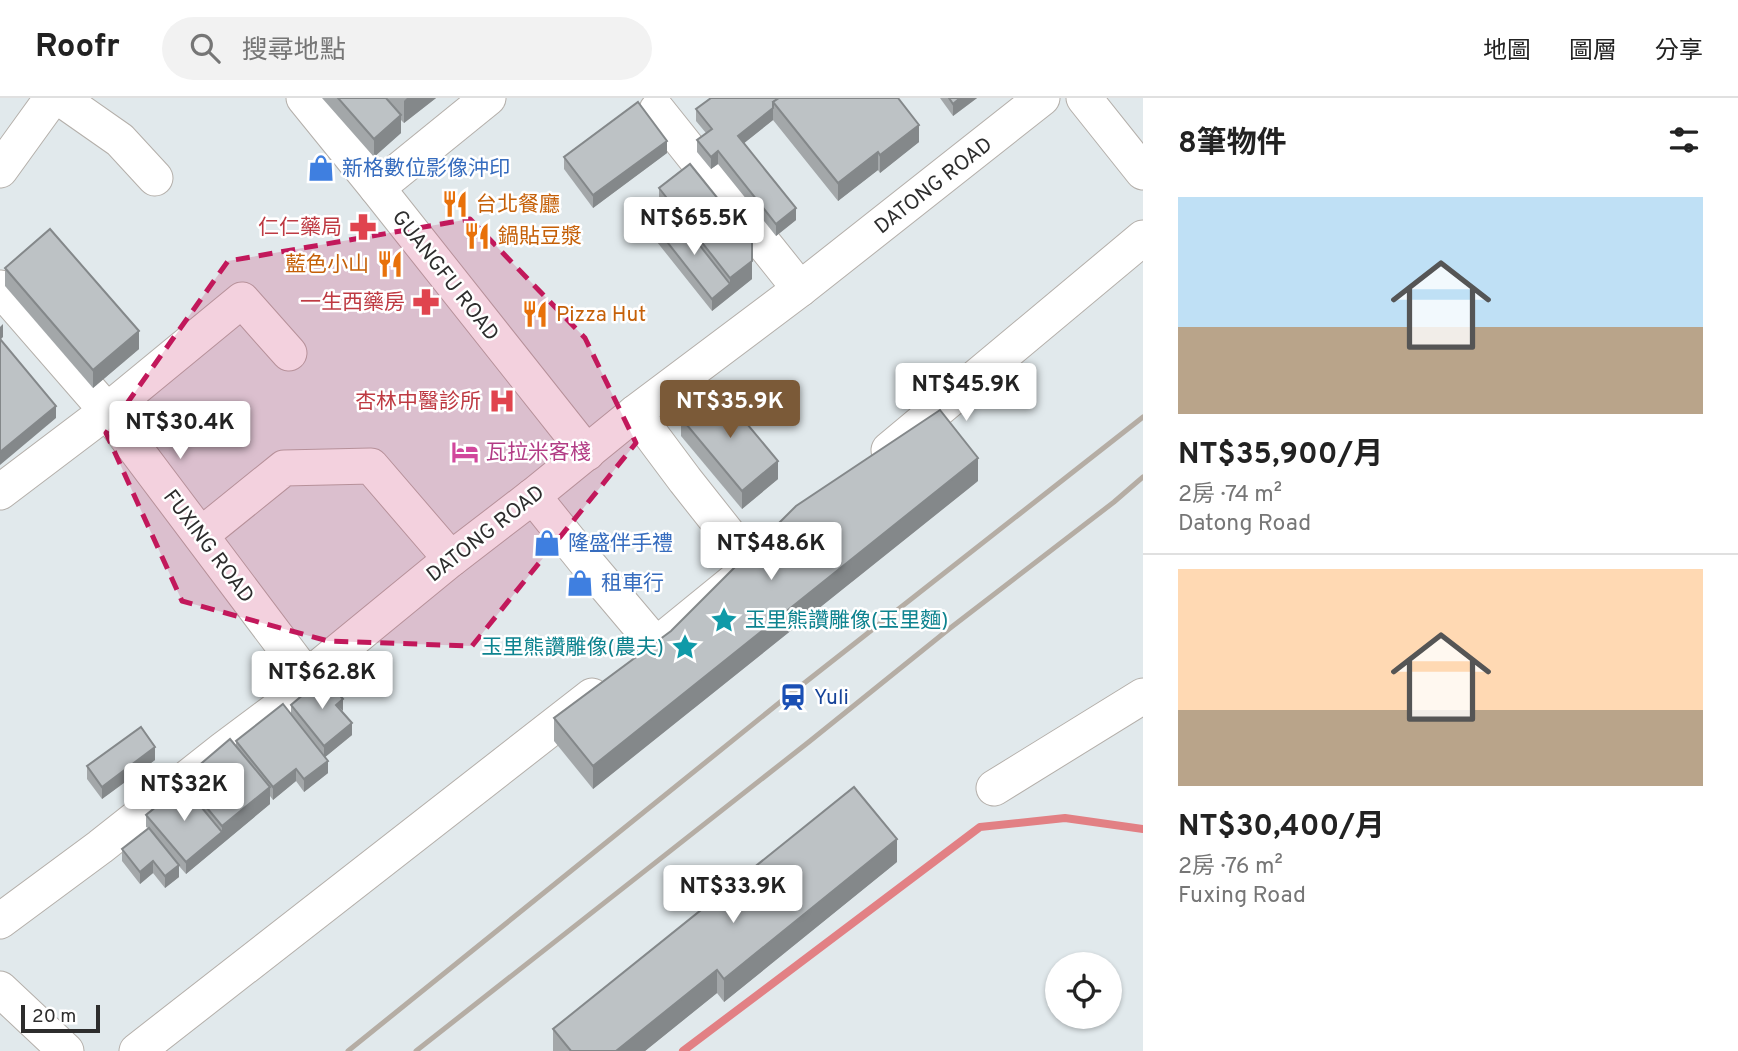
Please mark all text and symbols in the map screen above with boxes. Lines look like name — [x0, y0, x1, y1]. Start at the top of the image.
search box — [162, 17, 652, 80]
text: Roofr — [35, 27, 120, 69]
icon: search — [186, 29, 224, 67]
text: 搜尋地點 — [242, 35, 346, 68]
text: 地圖 — [1483, 37, 1531, 67]
text: 圖層 — [1569, 37, 1617, 67]
text: 分享 — [1655, 37, 1703, 67]
icon: filters — [1665, 121, 1703, 159]
text: 8筆物件 — [1178, 126, 1287, 163]
street label: DATONG ROAD — [869, 132, 998, 241]
shop icon: 新格數位影像沖印 — [306, 153, 336, 183]
place label: 新格數位影像沖印 — [342, 156, 510, 183]
restaurant icon: 台北餐廳 — [440, 189, 470, 219]
place label: 台北餐廳 — [476, 192, 560, 219]
pin: NT$65.5K — [622, 198, 766, 257]
street label: GUANGFU ROAD — [385, 205, 504, 347]
text: NT$65.5K — [640, 205, 748, 234]
pharmacy icon: 仁仁藥局 — [348, 212, 378, 242]
place label: 仁仁藥局 — [258, 215, 342, 242]
restaurant icon: 鍋貼豆漿 — [462, 221, 492, 251]
place label: 鍋貼豆漿 — [498, 224, 582, 251]
icon: home — [1378, 242, 1504, 368]
restaurant icon: 藍色小山 — [375, 249, 405, 279]
place label: 藍色小山 — [285, 252, 369, 279]
pharmacy icon: 一生西藥房 — [411, 287, 441, 317]
place label: 一生西藥房 — [300, 290, 405, 317]
restaurant icon: Pizza Hut — [520, 299, 550, 329]
place label: Pizza Hut — [556, 302, 646, 329]
pin: NT$45.9K — [894, 364, 1038, 423]
text: NT$45.9K — [911, 371, 1021, 400]
pin: NT$35.9K — [658, 380, 802, 440]
hospital icon: 杏林中醫診所 — [487, 386, 517, 416]
text: NT$35.9K — [676, 388, 784, 417]
place label: 杏林中醫診所 — [355, 389, 481, 416]
pin: NT$30.4K — [108, 402, 252, 461]
text: NT$30.4K — [125, 409, 235, 438]
hotel icon: 瓦拉米客棧 — [450, 437, 480, 467]
text: NT$35,900/月 — [1178, 437, 1383, 474]
place label: 瓦拉米客棧 — [486, 440, 591, 467]
street label: DATONG ROAD — [421, 480, 550, 589]
text: 2房 · 74 m² — [1178, 481, 1282, 510]
street label: FUXING ROAD — [156, 485, 259, 609]
text: Datong Road — [1178, 510, 1311, 539]
pin: NT$48.6K — [699, 522, 843, 582]
shop icon: 隆盛伴手禮 — [532, 528, 562, 558]
text: NT$48.6K — [717, 530, 825, 559]
place label: 隆盛伴手禮 — [568, 531, 673, 558]
shop icon: 租車行 — [565, 568, 595, 598]
place label: 租車行 — [601, 571, 664, 598]
place icon: 玉里熊讚雕像(玉里麵) — [709, 605, 739, 635]
place label: 玉里熊讚雕像(玉里麵) — [745, 608, 948, 635]
icon: home — [1378, 614, 1504, 740]
place icon: 玉里熊讚雕像(農夫) — [670, 632, 700, 662]
place label: 玉里熊讚雕像(農夫) — [482, 635, 664, 662]
pin: NT$62.8K — [250, 652, 394, 711]
text: NT$62.8K — [268, 659, 376, 688]
station icon: Yuli — [778, 682, 808, 712]
place label: Yuli — [814, 685, 849, 712]
pin: NT$32K — [127, 764, 241, 823]
text: NT$32K — [140, 771, 228, 800]
text: NT$30,400/月 — [1178, 809, 1385, 846]
text: 2房 · 76 m² — [1178, 853, 1283, 882]
pin: NT$33.9K — [661, 866, 805, 925]
text: NT$33.9K — [679, 873, 787, 902]
text: Fuxing Road — [1178, 882, 1306, 911]
map controls — [1045, 952, 1122, 1029]
button: locate — [1045, 952, 1122, 1029]
scale bar — [21, 1002, 100, 1034]
text: 20 m — [32, 1005, 76, 1029]

